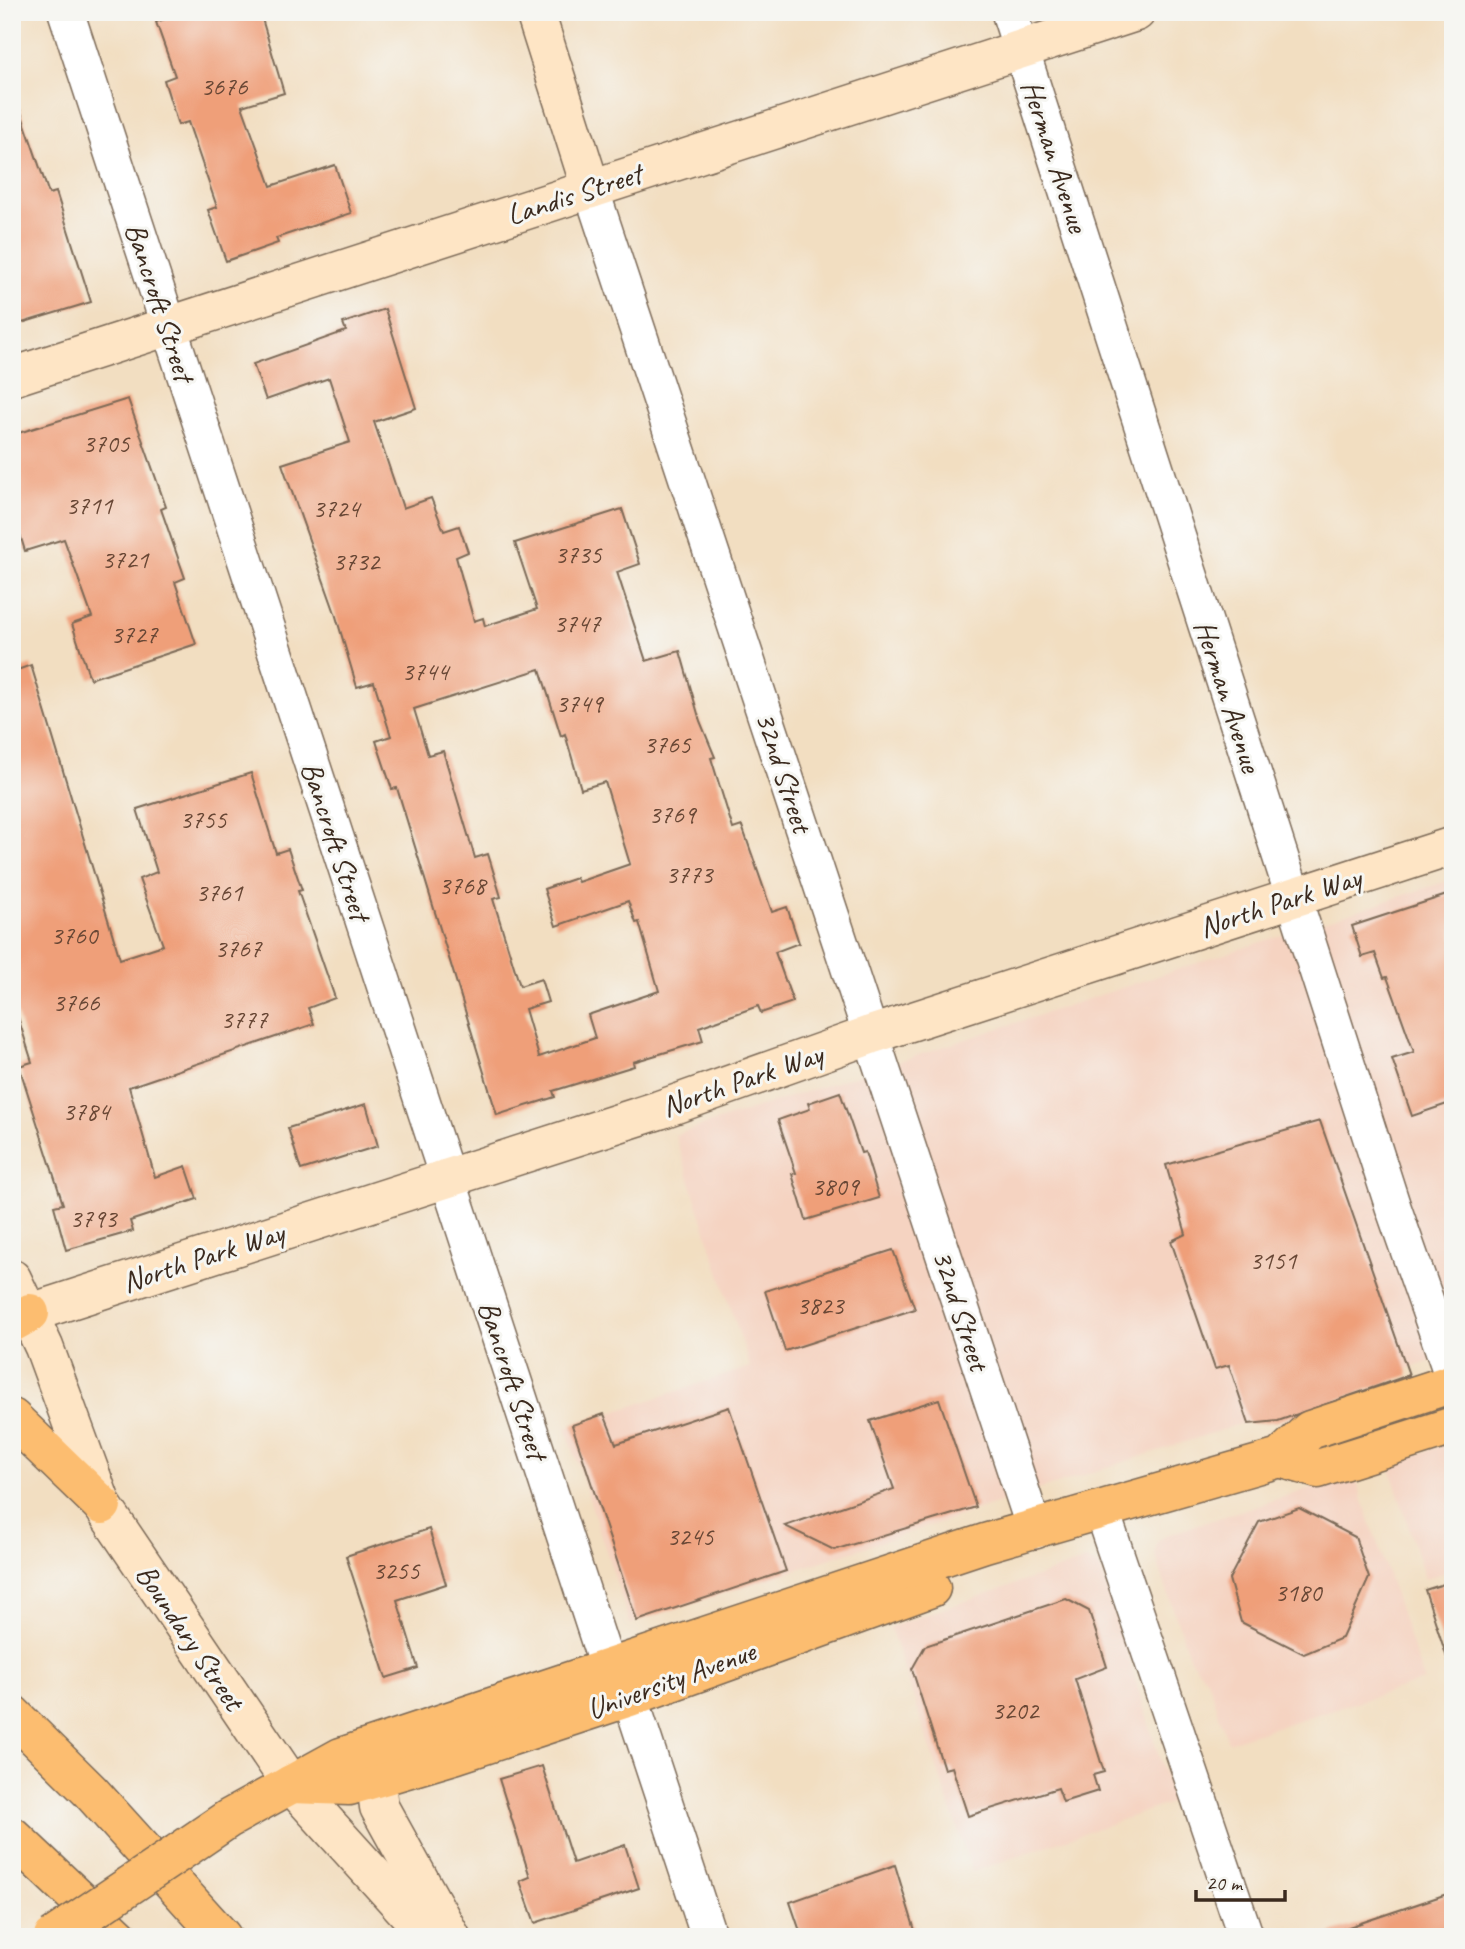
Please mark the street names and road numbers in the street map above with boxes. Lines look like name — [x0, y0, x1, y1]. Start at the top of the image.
street label: Herman Avenue — [1013, 75, 1098, 239]
street label: Landis Street — [502, 153, 650, 234]
street label: Bancroft Street — [117, 218, 205, 390]
street label: Herman Avenue — [1186, 615, 1271, 779]
street label: 32nd Street — [747, 707, 822, 840]
street label: Bancroft Street — [293, 757, 381, 929]
street label: North Park Way — [1194, 857, 1368, 946]
street label: North Park Way — [657, 1034, 830, 1125]
street label: North Park Way — [117, 1212, 291, 1301]
street label: 32nd Street — [924, 1245, 999, 1378]
street label: Bancroft Street — [470, 1296, 558, 1468]
street label: Boundary Street — [127, 1557, 254, 1720]
street label: University Avenue — [582, 1631, 762, 1728]

